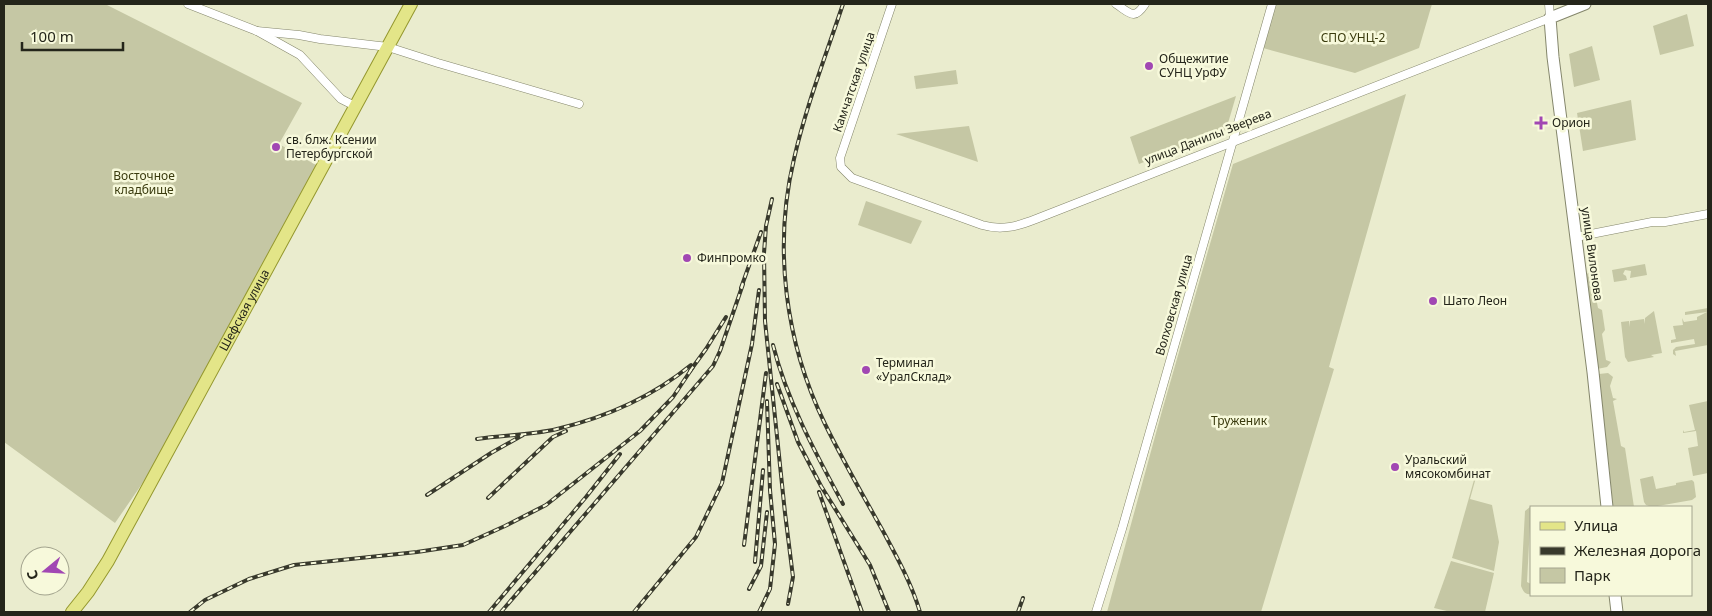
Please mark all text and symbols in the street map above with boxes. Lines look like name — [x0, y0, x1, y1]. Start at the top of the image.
scale bar — [22, 20, 124, 52]
text: 100 m — [30, 26, 74, 46]
street label: Камчатская улица — [828, 29, 879, 134]
park label: СПО УНЦ-2 — [1321, 29, 1385, 46]
place label: Общежитие СУНЦ УрФУ — [1159, 50, 1229, 81]
marker: Общежитие СУНЦ УрФУ — [1143, 60, 1155, 72]
street label: улица Данилы Зверева — [1142, 105, 1274, 169]
place label: Орион — [1552, 114, 1590, 131]
marker: Орион — [1534, 116, 1548, 130]
place label: св. блж. Ксении Петербургской — [286, 131, 377, 162]
marker: св. блж. Ксении Петербургской — [270, 141, 282, 153]
park label: Восточное кладбище — [113, 167, 175, 198]
street label: улица Вилонова — [1578, 206, 1607, 302]
place label: Финпромко — [697, 249, 766, 266]
marker: Финпромко — [681, 252, 693, 264]
street label: Волховская улица — [1151, 252, 1196, 357]
street label: Шефская улица — [215, 266, 273, 354]
place label: Шато Леон — [1443, 292, 1507, 309]
marker: Шато Леон — [1427, 295, 1439, 307]
place label: Терминал «УралСклад» — [876, 354, 952, 385]
marker: Терминал «УралСклад» — [860, 364, 872, 376]
park label: Труженик — [1211, 412, 1268, 429]
place label: Уральский мясокомбинат — [1405, 451, 1491, 482]
marker: Уральский мясокомбинат — [1389, 461, 1401, 473]
legend — [1530, 506, 1692, 596]
text: Улица — [1574, 515, 1618, 535]
text: Железная дорога — [1574, 540, 1701, 560]
north arrow — [20, 546, 70, 596]
text: Парк — [1574, 565, 1610, 585]
text: С — [22, 568, 43, 582]

